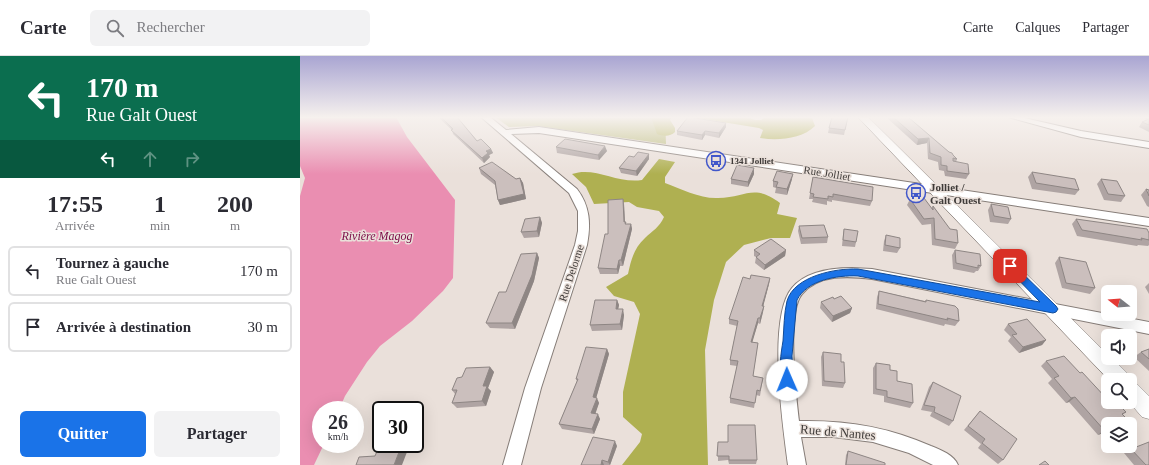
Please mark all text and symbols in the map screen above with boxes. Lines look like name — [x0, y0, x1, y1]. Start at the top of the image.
search box — [90, 10, 370, 46]
text: Carte — [20, 17, 66, 38]
icon: search — [104, 17, 126, 39]
text: Rechercher — [136, 19, 205, 35]
text: Carte — [963, 20, 993, 35]
text: Calques — [1015, 20, 1060, 35]
text: Partager — [1082, 20, 1129, 35]
icon: left — [20, 72, 72, 124]
text: 170 m — [86, 72, 158, 103]
text: Rue Galt Ouest — [86, 105, 197, 125]
icon: left — [97, 148, 119, 170]
icon: ahead — [139, 148, 161, 170]
icon: right — [181, 148, 203, 170]
bus stop icon: 1341 Jolliet — [705, 150, 727, 172]
place label: 1341 Jolliet — [730, 156, 774, 166]
street label: Rue Jolliet — [803, 163, 851, 183]
place label: Jolliet / Galt Ouest — [930, 181, 981, 206]
bus stop icon: Jolliet / Galt Ouest — [905, 182, 927, 204]
text: 17:55 — [47, 191, 103, 217]
text: 1 — [154, 191, 166, 217]
text: 200 — [217, 191, 253, 217]
text: Arrivée — [55, 218, 95, 233]
text: min — [150, 218, 170, 233]
text: m — [230, 218, 240, 233]
water label: Rivière Magog — [340, 229, 413, 243]
street label: Rue Delorme — [556, 243, 586, 303]
pin — [993, 249, 1027, 283]
text: Tournez à gauche — [56, 255, 169, 271]
icon: arrive — [999, 255, 1021, 277]
icon: left — [22, 260, 44, 282]
text: 170 m — [240, 263, 278, 279]
text: Rue Galt Ouest — [56, 272, 136, 287]
north arrow — [1101, 285, 1137, 321]
map controls — [1101, 285, 1137, 453]
icon: arrive — [22, 316, 44, 338]
text: Arrivée à destination — [56, 319, 191, 335]
text: 30 m — [248, 319, 278, 335]
button: sound — [1101, 329, 1137, 365]
position arrow — [766, 359, 808, 401]
button: search — [1101, 373, 1137, 409]
speed limit sign: 30 — [372, 401, 424, 453]
button: Quitter — [20, 411, 146, 457]
button: Partager — [154, 411, 280, 457]
text: 26 — [328, 411, 348, 433]
button: layers — [1101, 417, 1137, 453]
street label: Rue de Nantes — [800, 421, 876, 443]
text: km/h — [328, 431, 348, 442]

